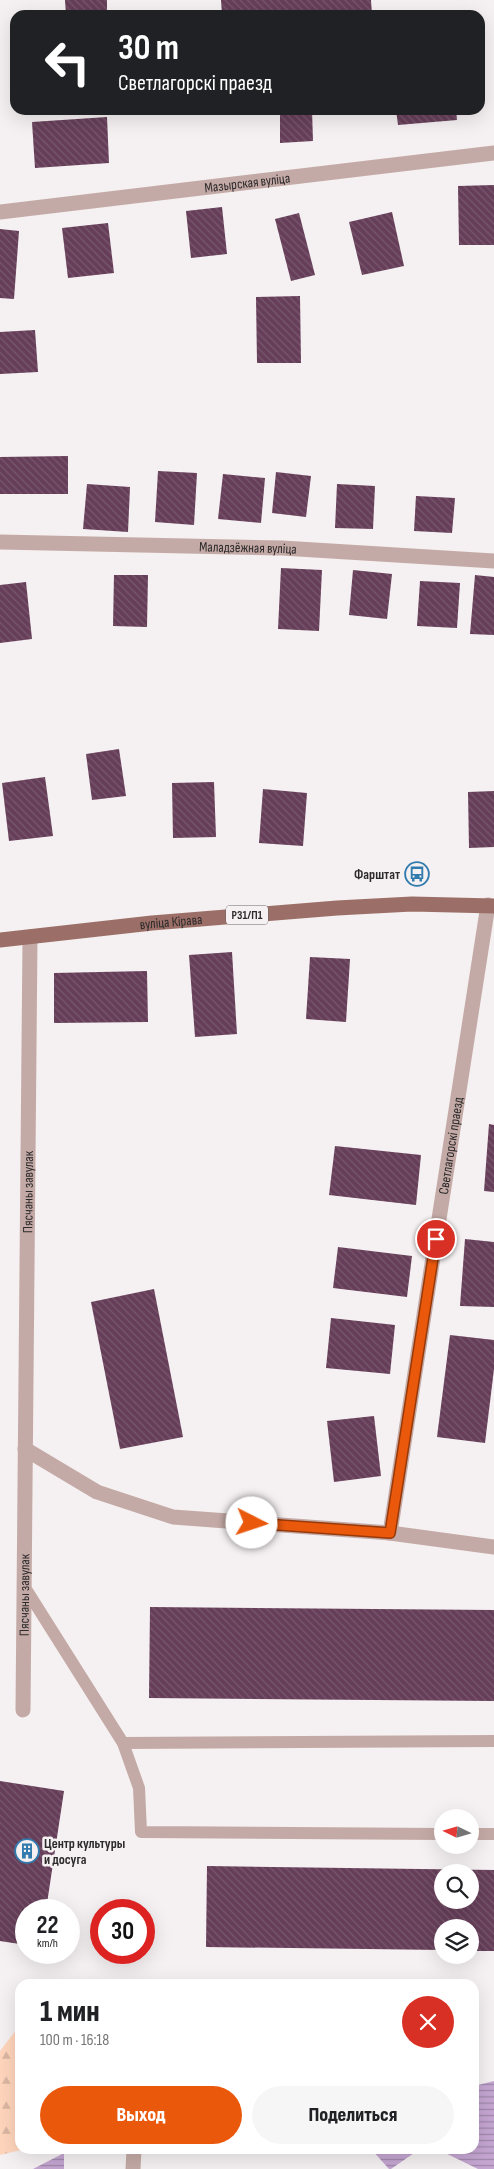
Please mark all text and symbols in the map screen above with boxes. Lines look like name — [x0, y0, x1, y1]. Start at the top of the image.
text: 30 m — [118, 27, 179, 70]
icon: left — [35, 30, 100, 95]
text: Светлагорскі праезд — [118, 70, 272, 97]
street label: Мазырская вуліца — [204, 169, 291, 197]
street label: Маладзёжная вуліца — [199, 538, 297, 558]
bus stop icon: Фарштат — [404, 861, 430, 887]
place label: Фарштат — [354, 866, 400, 883]
road number: Р31/П1 — [226, 906, 268, 924]
street label: вуліца Кірава — [139, 911, 203, 933]
street label: Светлагорскі праезд — [435, 1096, 467, 1195]
street label: Пясчаны завулак — [19, 1150, 37, 1233]
pin — [415, 1218, 457, 1260]
icon: arrive — [422, 1225, 450, 1253]
position arrow — [225, 1496, 277, 1548]
street label: Пясчаны завулак — [16, 1553, 33, 1636]
north arrow — [434, 1809, 479, 1854]
map controls — [434, 1809, 479, 1964]
place label: Центр культуры и досуга — [44, 1835, 125, 1868]
building icon: Центр культуры и досуга — [14, 1838, 40, 1864]
button: search — [434, 1864, 479, 1909]
speed limit sign: 30 — [90, 1899, 155, 1964]
text: 22 — [37, 1910, 58, 1941]
button: layers — [434, 1919, 479, 1964]
text: km/h — [37, 1936, 58, 1951]
text: 1 мин — [40, 1994, 100, 2030]
button: close — [402, 1996, 454, 2048]
text: 100 m · 16:18 — [40, 2031, 109, 2050]
button: Выход — [40, 2086, 242, 2144]
button: Поделиться — [252, 2086, 454, 2144]

